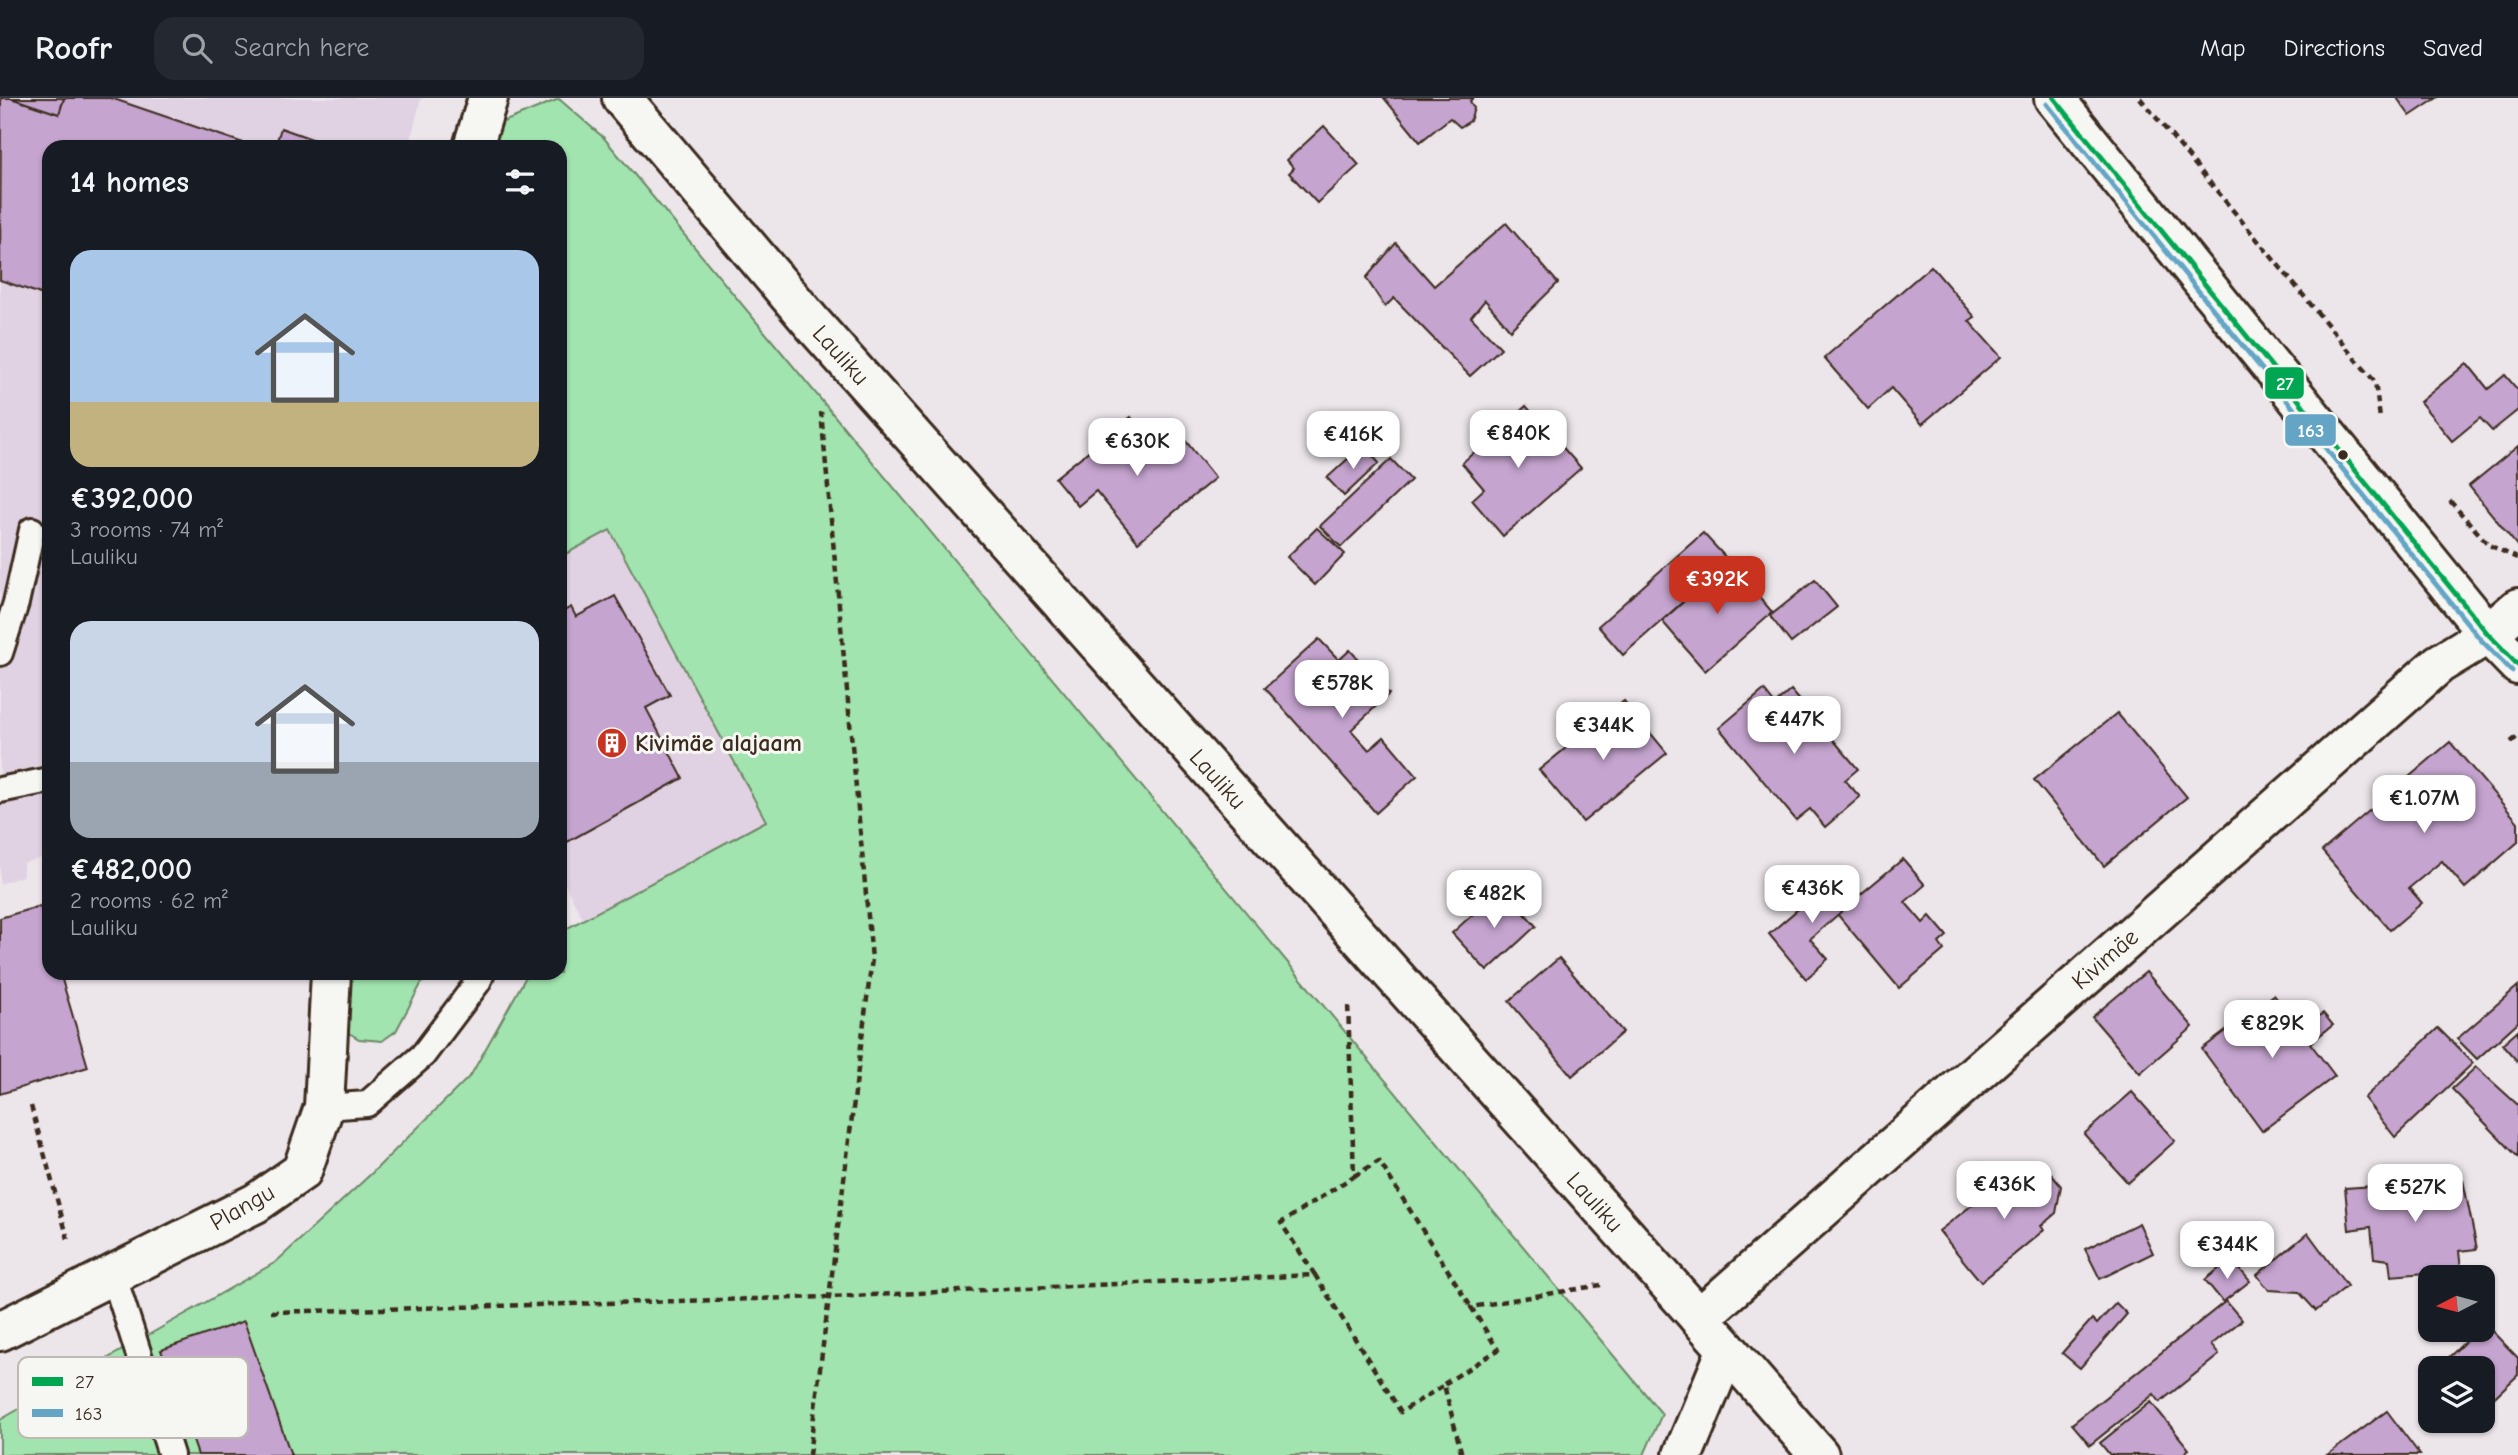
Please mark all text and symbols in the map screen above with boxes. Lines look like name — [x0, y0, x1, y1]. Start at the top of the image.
search box — [154, 17, 644, 80]
text: Roofr — [35, 29, 112, 67]
icon: search — [178, 29, 216, 67]
text: Search here — [234, 33, 369, 63]
text: Map — [2200, 34, 2246, 62]
text: Directions — [2284, 34, 2385, 62]
text: Saved — [2423, 34, 2483, 62]
icon: filters — [501, 163, 539, 201]
text: 14 homes — [70, 165, 189, 200]
icon: home — [242, 295, 368, 421]
street label: Lauliku — [807, 319, 875, 391]
line badge: 27 — [2264, 366, 2305, 400]
text: 27 — [2276, 373, 2294, 395]
pin: €840K — [1469, 410, 1567, 470]
pin: €416K — [1304, 412, 1402, 471]
line badge: 163 — [2284, 413, 2337, 447]
pin: €630K — [1088, 418, 1186, 478]
text: €840K — [1486, 419, 1550, 446]
text: €416K — [1323, 420, 1383, 447]
text: 163 — [2298, 420, 2324, 442]
text: €630K — [1104, 427, 1170, 454]
unlabelled marker — [2336, 448, 2350, 462]
text: €392,000 — [70, 481, 193, 516]
text: 3 rooms · 74 m² — [70, 516, 223, 543]
text: Lauliku — [70, 543, 138, 570]
pin: €392K — [1668, 556, 1766, 616]
text: €392K — [1685, 565, 1749, 592]
pin: €578K — [1293, 660, 1391, 720]
icon: home — [242, 666, 368, 792]
text: €578K — [1311, 669, 1373, 696]
pin: €447K — [1745, 696, 1843, 756]
pin: €344K — [1554, 702, 1652, 762]
text: €447K — [1764, 705, 1824, 732]
text: €344K — [1572, 711, 1634, 738]
building icon: Kivimäe alajaam — [595, 726, 629, 760]
place label: Kivimäe alajaam — [635, 729, 802, 757]
street label: Lauliku — [1184, 743, 1252, 815]
pin: €1.07M — [2367, 776, 2481, 835]
text: €1.07M — [2388, 784, 2460, 811]
text: €482,000 — [70, 852, 192, 887]
pin: €436K — [1763, 866, 1861, 925]
pin: €482K — [1445, 870, 1543, 930]
text: €436K — [1781, 874, 1843, 901]
text: €482K — [1463, 879, 1525, 906]
text: 2 rooms · 62 m² — [70, 887, 228, 914]
text: Lauliku — [70, 914, 138, 941]
street label: Kivimäe — [2066, 923, 2144, 995]
pin: €829K — [2223, 1000, 2321, 1060]
text: €829K — [2240, 1009, 2304, 1036]
pin: €436K — [1955, 1162, 2053, 1221]
pin: €527K — [2366, 1164, 2464, 1224]
street label: Lauliku — [1561, 1166, 1629, 1238]
text: €436K — [1973, 1170, 2035, 1197]
text: €527K — [2384, 1173, 2446, 1200]
street label: Plangu — [205, 1178, 279, 1236]
pin: €344K — [2178, 1222, 2276, 1281]
text: €344K — [2196, 1230, 2258, 1257]
north arrow — [2418, 1265, 2496, 1342]
map controls — [2418, 1265, 2495, 1433]
button: layers — [2418, 1356, 2495, 1433]
legend — [18, 1357, 248, 1438]
text: 27 — [75, 1371, 94, 1393]
text: 163 — [75, 1403, 102, 1425]

